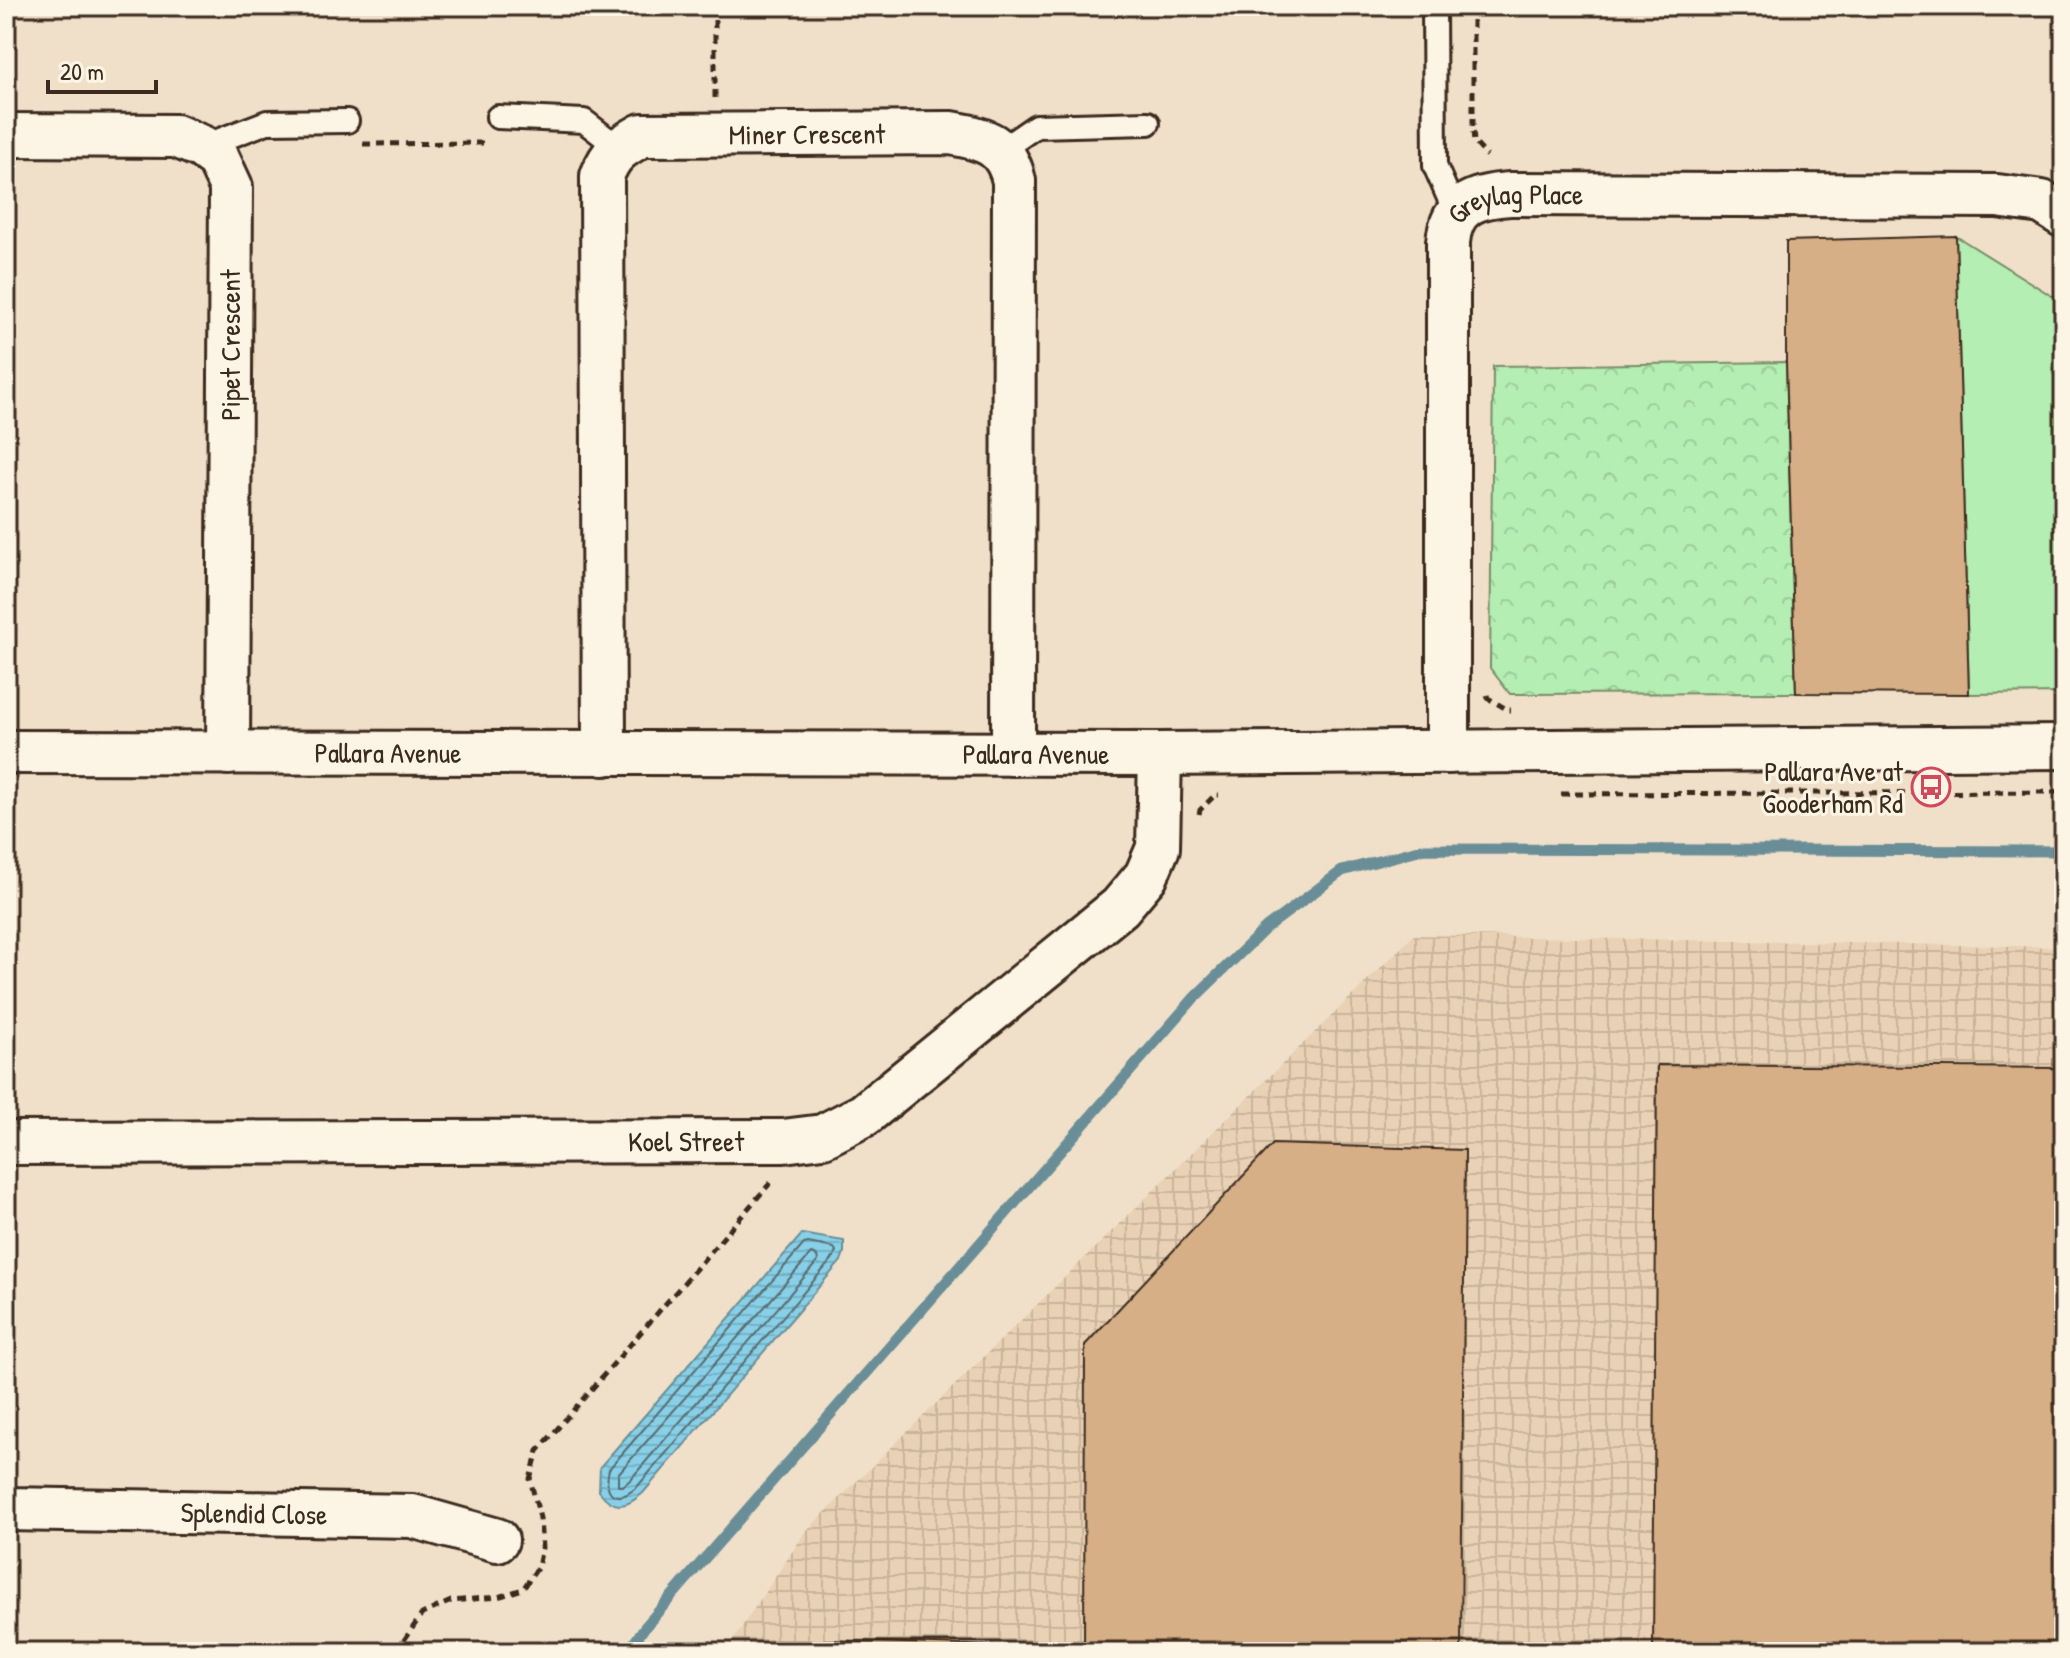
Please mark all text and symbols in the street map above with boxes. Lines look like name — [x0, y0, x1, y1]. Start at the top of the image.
scale bar — [48, 44, 156, 94]
text: 20 m — [60, 55, 104, 87]
street label: Miner Crescent — [729, 114, 886, 153]
street label: Greylag Place — [1438, 175, 1583, 231]
street label: Pipet Crescent — [211, 269, 249, 421]
street label: Pallara Avenue — [315, 734, 461, 772]
street label: Pallara Avenue — [963, 735, 1109, 773]
place label: Pallara Ave at Gooderham Rd — [1762, 752, 1903, 822]
bus stop icon: Pallara Ave at Gooderham Rd — [1910, 766, 1952, 808]
street label: Koel Street — [628, 1122, 745, 1160]
street label: Splendid Close — [180, 1493, 328, 1534]

